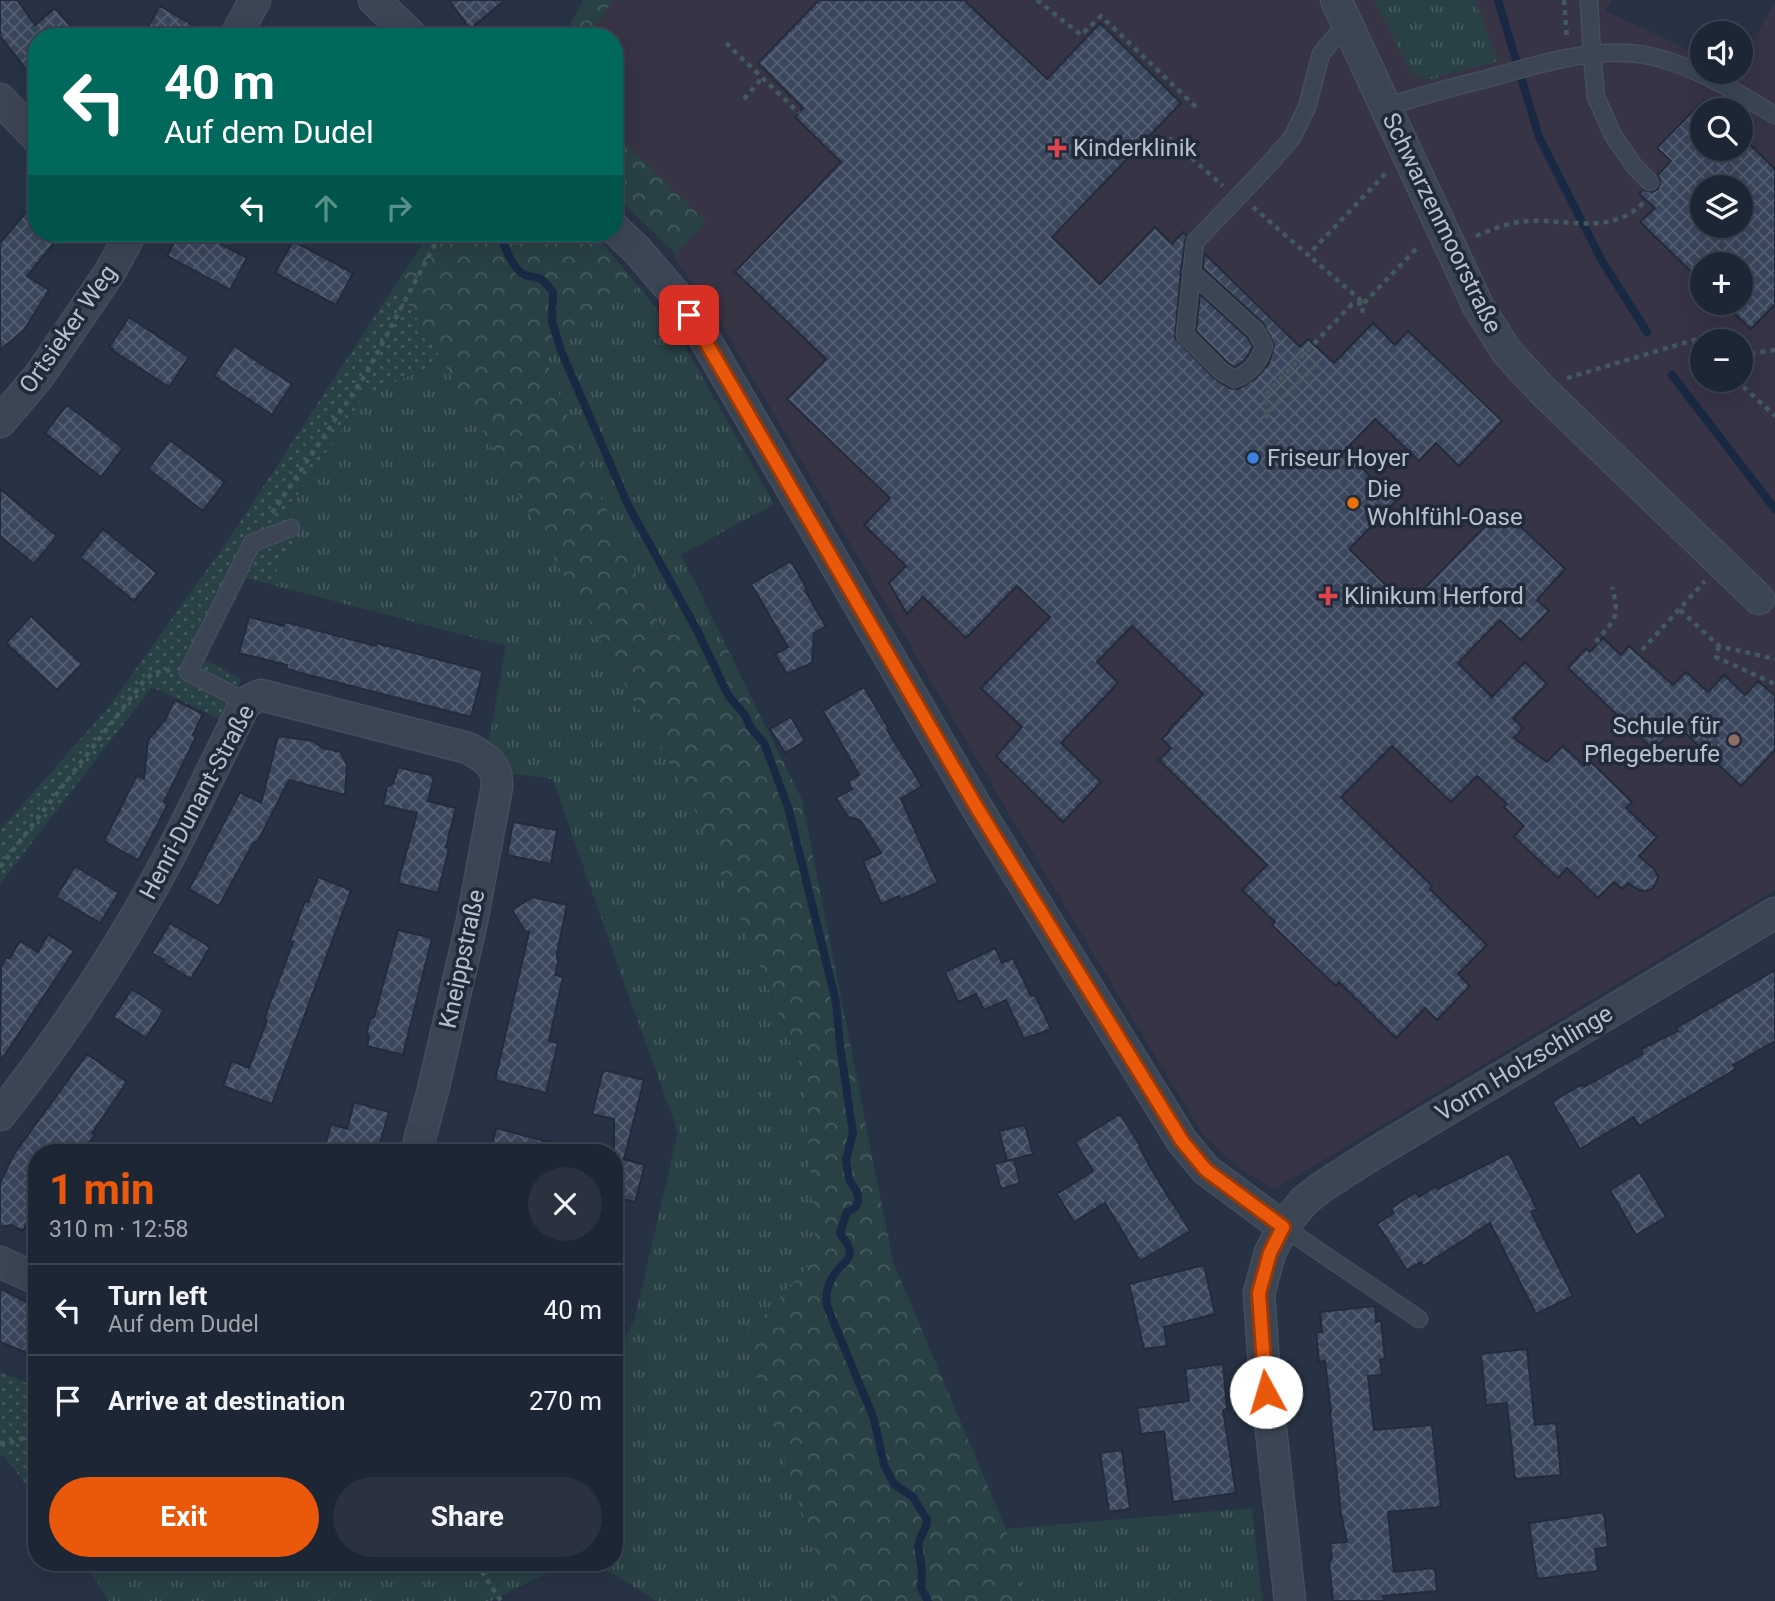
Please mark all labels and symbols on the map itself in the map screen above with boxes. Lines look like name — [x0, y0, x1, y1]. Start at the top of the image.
street label: Schwarzenmoorstraße — [1376, 108, 1508, 338]
place label: Kinderklinik — [1073, 134, 1197, 162]
marker: Kinderklinik — [1047, 138, 1067, 158]
street label: Ortsieker Weg — [14, 260, 122, 398]
pin — [659, 285, 719, 345]
place label: Friseur Hoyer — [1267, 444, 1409, 472]
marker: Friseur Hoyer — [1245, 450, 1261, 466]
place label: Die Wohlfühl-Oase — [1367, 475, 1523, 531]
marker: Die Wohlfühl-Oase — [1345, 495, 1361, 511]
place label: Klinikum Herford — [1344, 582, 1524, 610]
marker: Klinikum Herford — [1318, 586, 1338, 606]
street label: Henri-Dunant-Straße — [134, 700, 260, 904]
place label: Schule für Pflegeberufe — [1584, 712, 1720, 768]
marker: Schule für Pflegeberufe — [1726, 732, 1742, 748]
street label: Kneippstraße — [434, 887, 490, 1031]
street label: Vorm Holzschlinge — [1430, 999, 1618, 1127]
position arrow — [1229, 1355, 1303, 1429]

